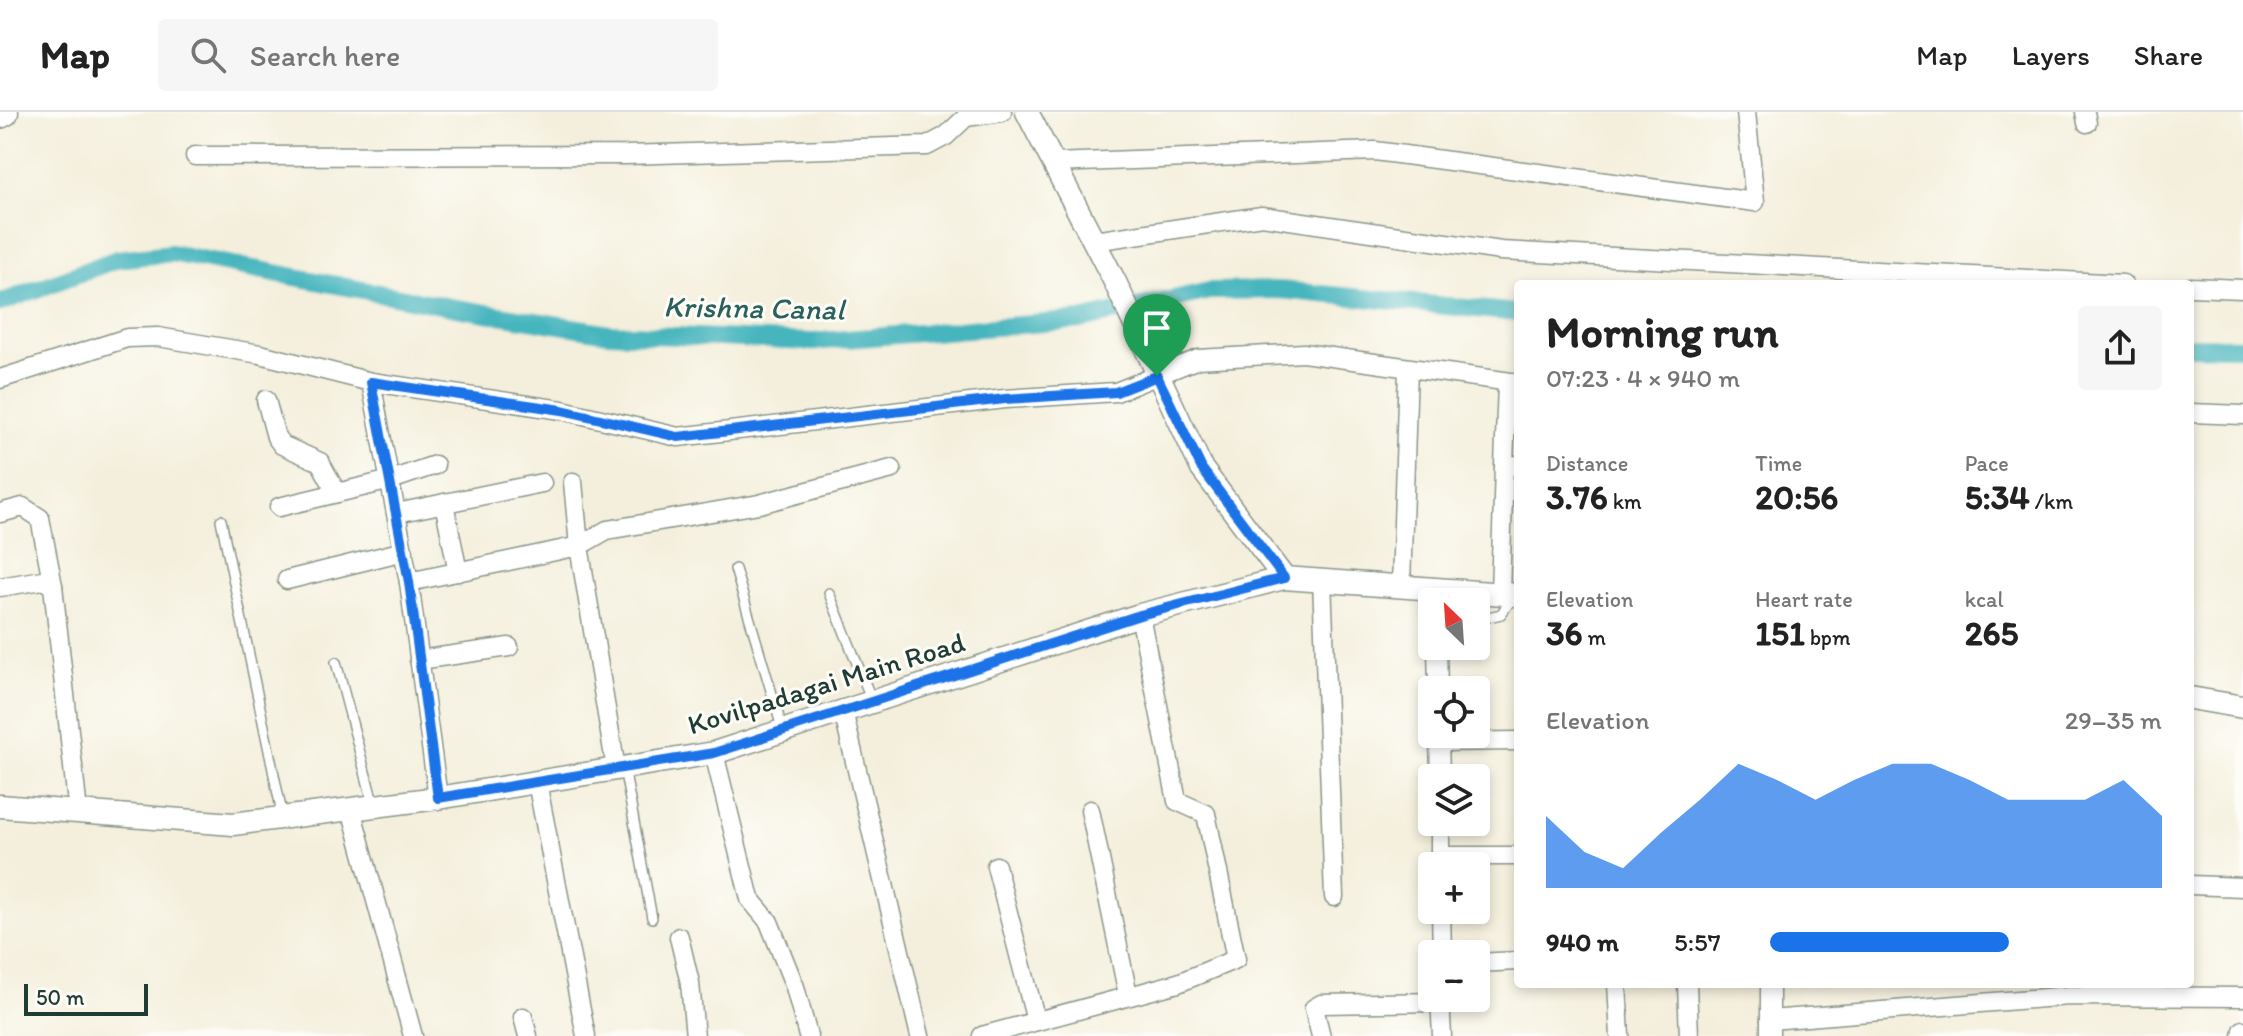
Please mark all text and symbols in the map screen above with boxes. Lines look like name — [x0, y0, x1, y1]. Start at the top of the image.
search box — [158, 19, 718, 91]
text: Map — [40, 32, 110, 78]
icon: search — [186, 33, 230, 77]
text: Search here — [250, 37, 400, 74]
text: Map — [1916, 38, 1968, 72]
text: Layers — [2012, 38, 2090, 72]
text: Share — [2134, 38, 2203, 72]
water label: Krishna Canal — [663, 287, 847, 328]
pin — [1123, 294, 1191, 376]
text: Morning run — [1546, 305, 1779, 358]
icon: arrive — [1135, 306, 1179, 350]
button: share — [2078, 306, 2162, 390]
text: 07:23 · 4 × 940 m — [1546, 362, 1740, 394]
text: Distance — [1546, 450, 1628, 477]
text: Time — [1755, 450, 1802, 477]
text: Pace — [1965, 450, 2009, 477]
text: 3.76 — [1546, 477, 1608, 518]
text: 20:56 — [1755, 477, 1838, 518]
text: 5:34 — [1965, 477, 2030, 518]
text: km — [1608, 488, 1642, 515]
text: /km — [2030, 488, 2073, 515]
text: Elevation — [1546, 586, 1633, 613]
text: Heart rate — [1755, 586, 1853, 613]
text: kcal — [1965, 586, 2004, 613]
north arrow — [1418, 588, 1490, 660]
map controls — [1418, 588, 1490, 1012]
text: 36 — [1546, 613, 1583, 654]
text: 151 — [1755, 613, 1805, 654]
text: 265 — [1965, 613, 2018, 654]
text: m — [1583, 624, 1606, 651]
text: bpm — [1805, 624, 1851, 651]
street label: Kovilpadagai Main Road — [683, 625, 969, 741]
button: locate — [1418, 676, 1490, 748]
text: Elevation — [1546, 704, 1649, 736]
text: 29–35 m — [2065, 704, 2162, 736]
button: layers — [1418, 764, 1490, 836]
button: + — [1418, 852, 1490, 924]
text: 940 m — [1546, 926, 1619, 958]
text: 5:57 — [1674, 926, 1721, 958]
button: − — [1418, 940, 1490, 1012]
scale bar — [24, 980, 148, 1016]
text: 50 m — [36, 984, 85, 1011]

